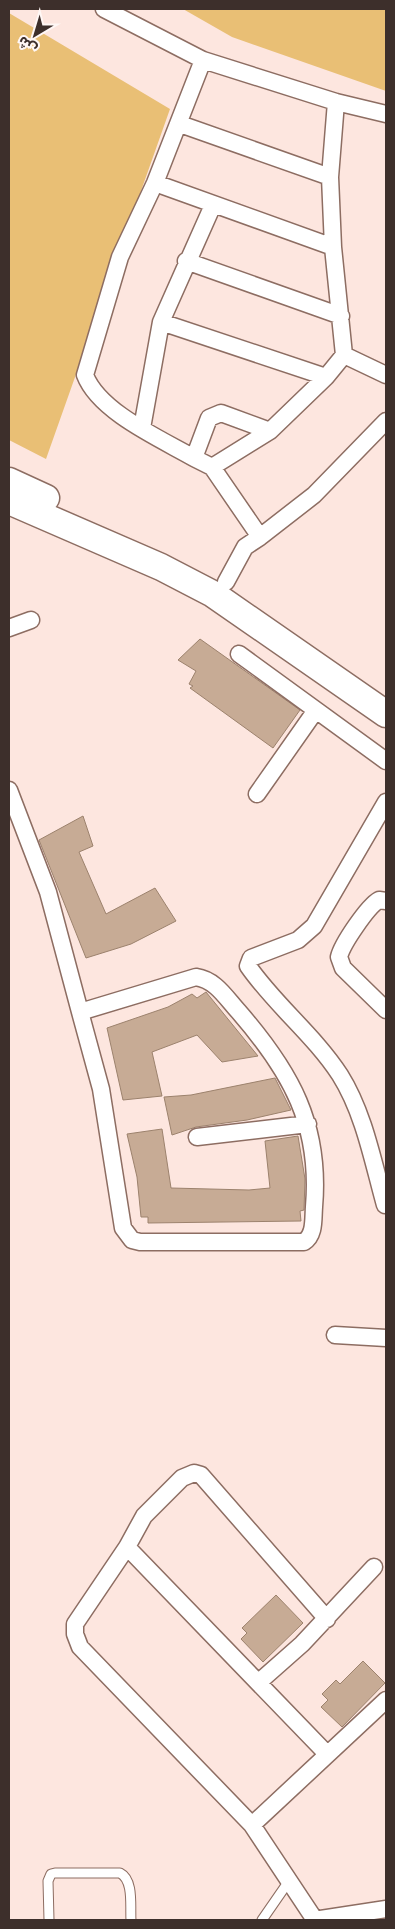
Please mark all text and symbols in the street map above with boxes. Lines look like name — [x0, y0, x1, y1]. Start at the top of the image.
north arrow — [10, 10, 60, 60]
text: ش — [14, 32, 40, 58]

